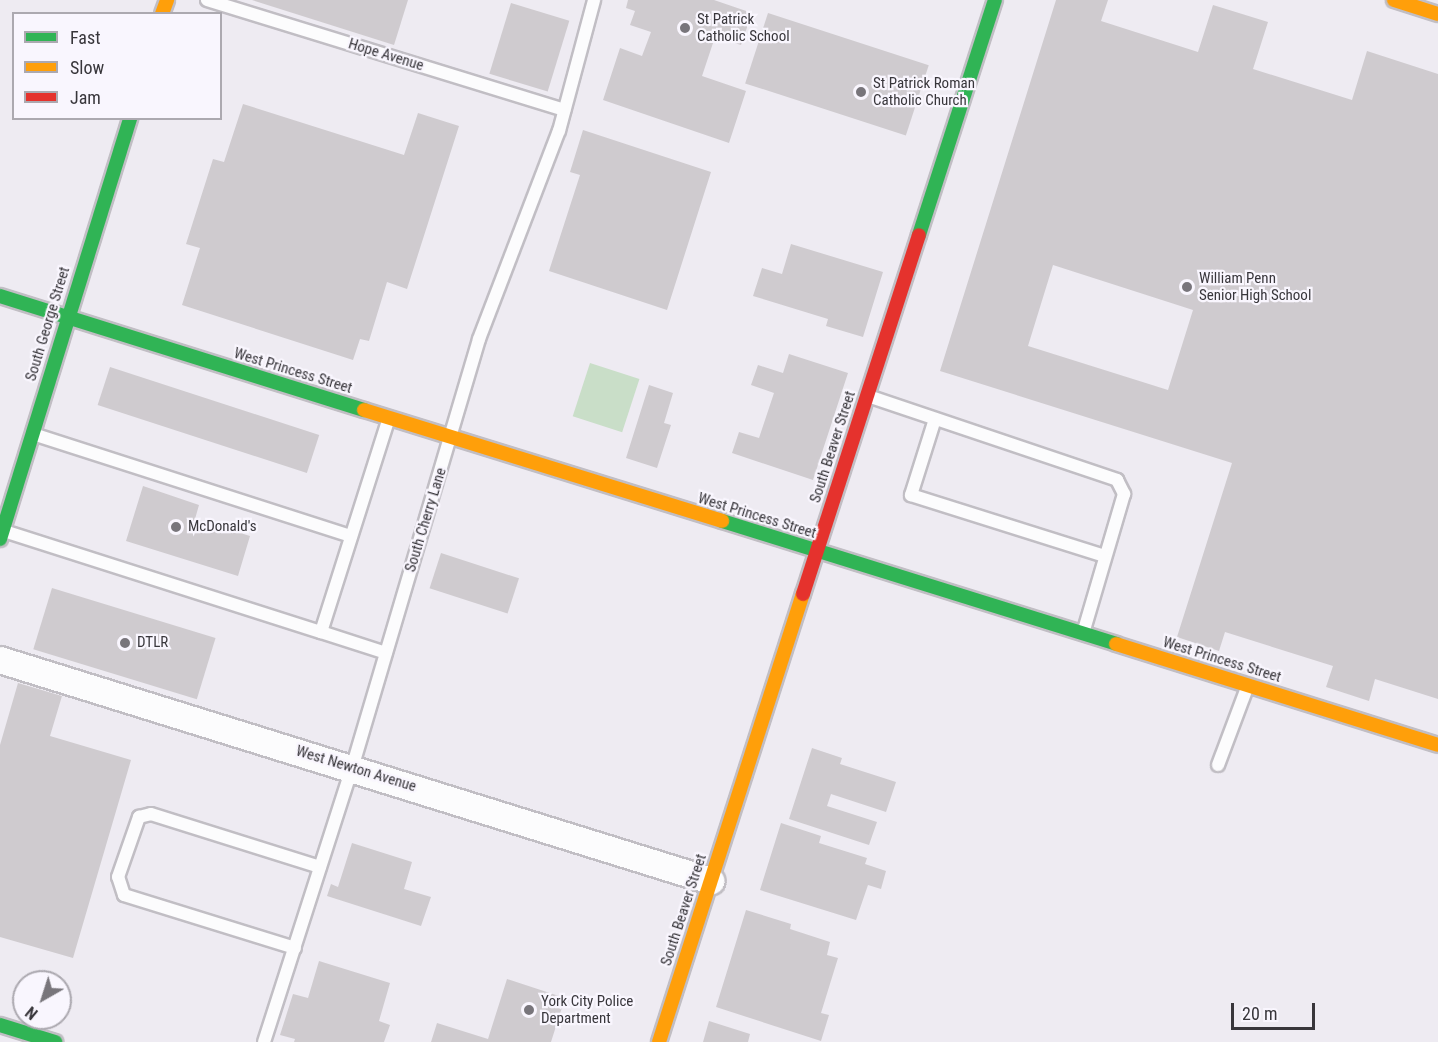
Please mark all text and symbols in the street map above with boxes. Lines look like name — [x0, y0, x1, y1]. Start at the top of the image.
place label: St Patrick Catholic School — [697, 10, 790, 45]
legend — [12, 12, 222, 120]
marker: St Patrick Catholic School — [678, 21, 692, 35]
text: Fast — [70, 27, 101, 48]
street label: Hope Avenue — [346, 35, 426, 75]
text: Slow — [70, 57, 104, 78]
place label: St Patrick Roman Catholic Church — [873, 74, 975, 109]
marker: St Patrick Roman Catholic Church — [854, 85, 868, 99]
text: Jam — [70, 87, 101, 108]
street label: South George Street — [22, 265, 74, 383]
place label: William Penn Senior High School — [1199, 269, 1311, 304]
marker: William Penn Senior High School — [1180, 280, 1194, 294]
street label: West Princess Street — [232, 344, 354, 398]
street label: South Beaver Street — [806, 389, 860, 505]
street label: South Cherry Lane — [402, 466, 450, 574]
street label: West Princess Street — [696, 489, 818, 543]
place label: McDonald's — [188, 518, 257, 536]
marker: McDonald's — [169, 520, 183, 534]
street label: West Princess Street — [1161, 633, 1283, 687]
place label: DTLR — [137, 634, 168, 652]
marker: DTLR — [118, 636, 132, 650]
street label: West Newton Avenue — [294, 742, 418, 796]
street label: South Beaver Street — [657, 852, 711, 968]
north arrow — [12, 970, 72, 1030]
scale bar — [1234, 991, 1318, 1029]
place label: York City Police Department — [541, 992, 633, 1027]
text: N — [22, 1002, 41, 1023]
marker: York City Police Department — [522, 1003, 536, 1017]
text: 20 m — [1242, 1003, 1277, 1024]

